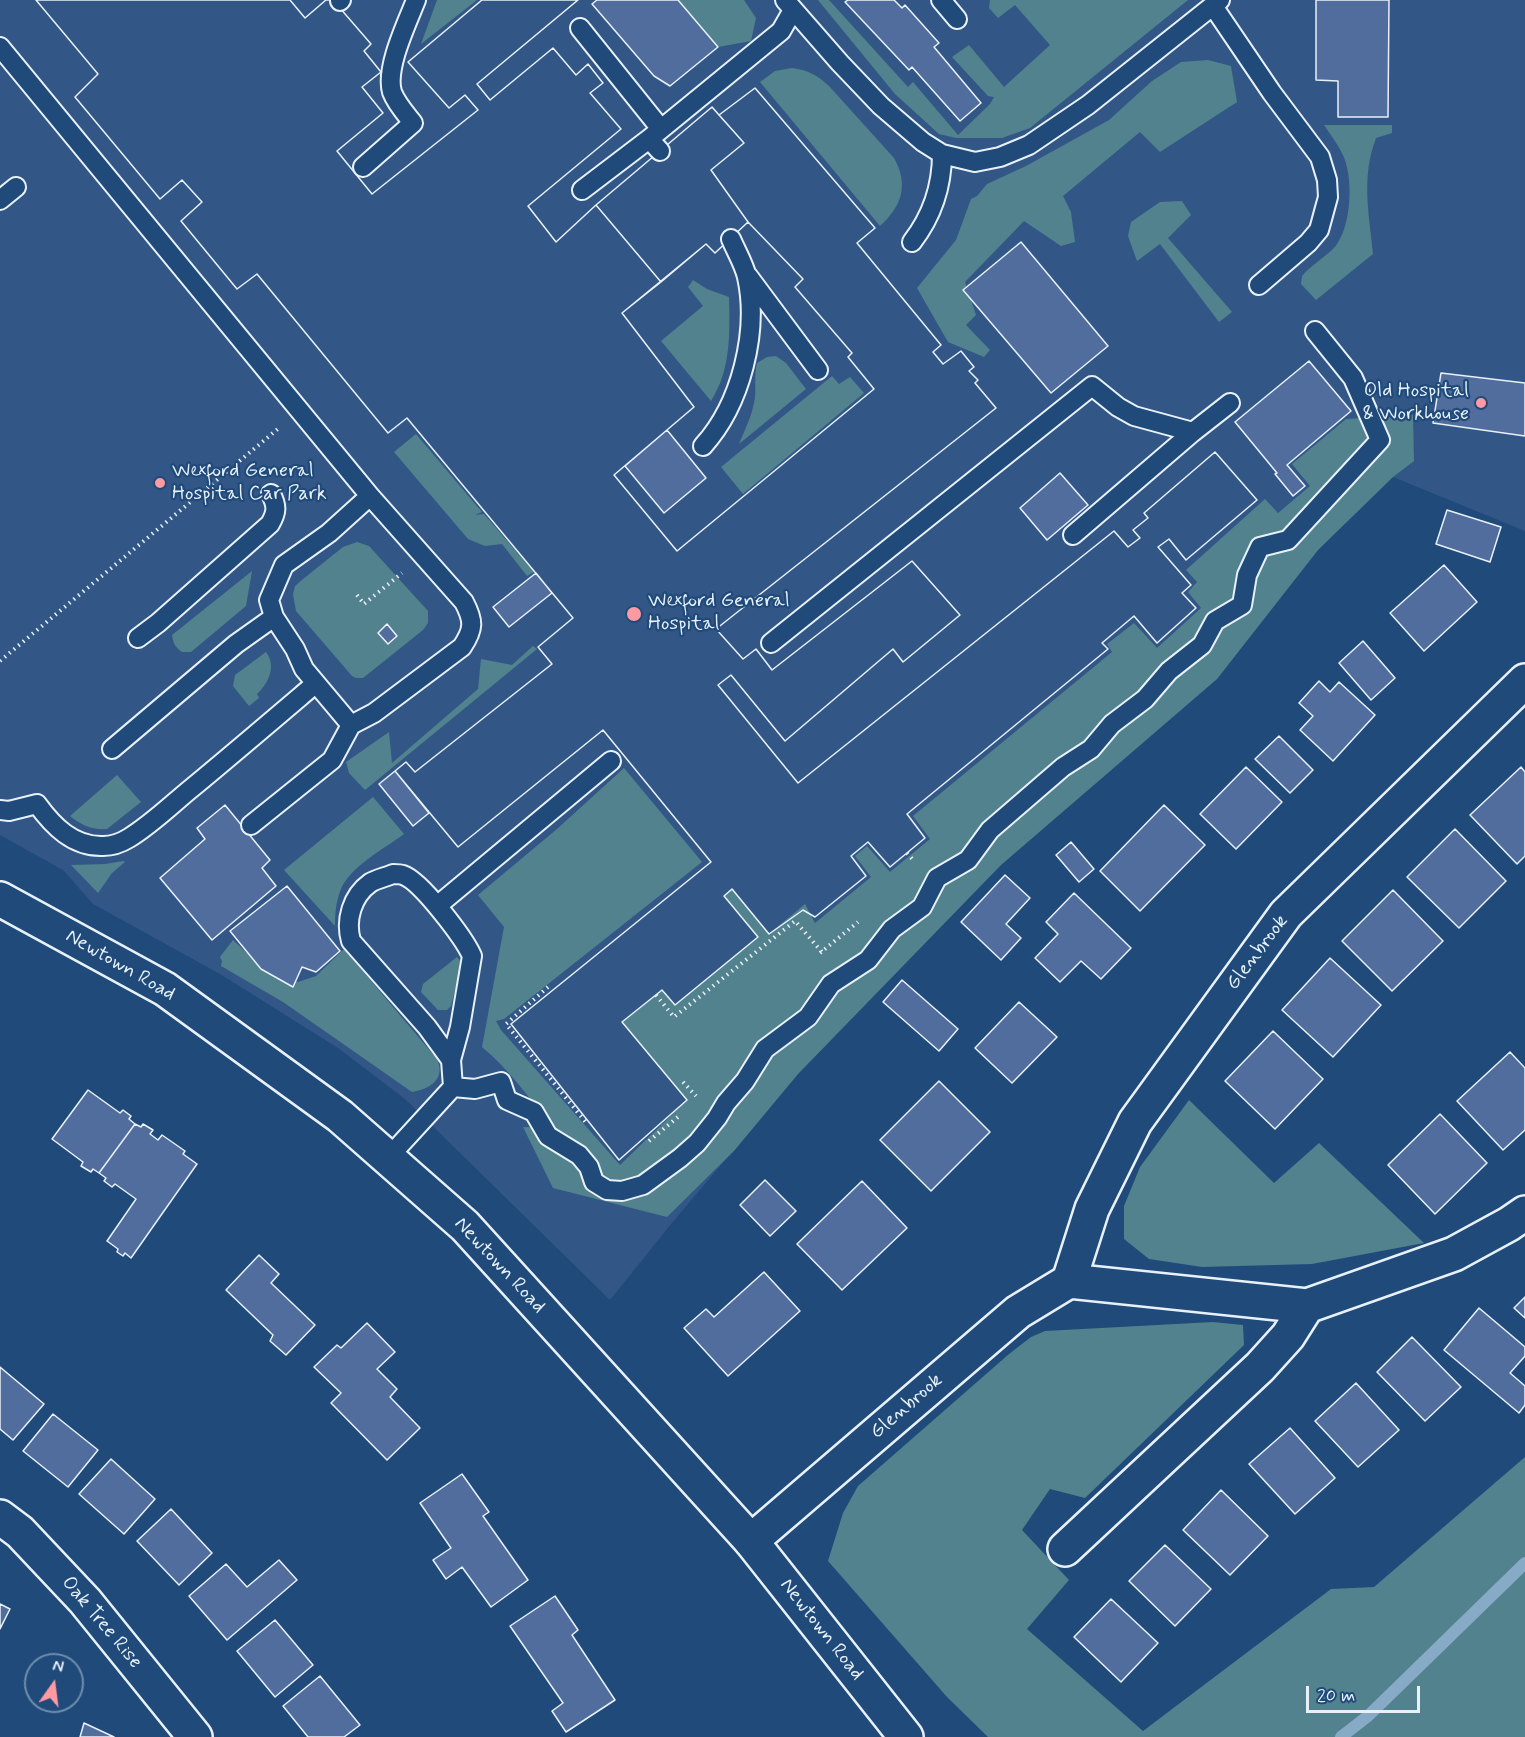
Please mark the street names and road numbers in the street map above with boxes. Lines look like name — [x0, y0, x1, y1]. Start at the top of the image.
street label: Glenbrook — [1222, 911, 1294, 995]
street label: Newtown Road — [61, 925, 179, 1007]
street label: Newtown Road — [448, 1213, 550, 1319]
street label: Glenbrook — [866, 1369, 948, 1445]
street label: Oak Tree Rise — [55, 1572, 147, 1674]
street label: Newtown Road — [774, 1574, 868, 1686]

